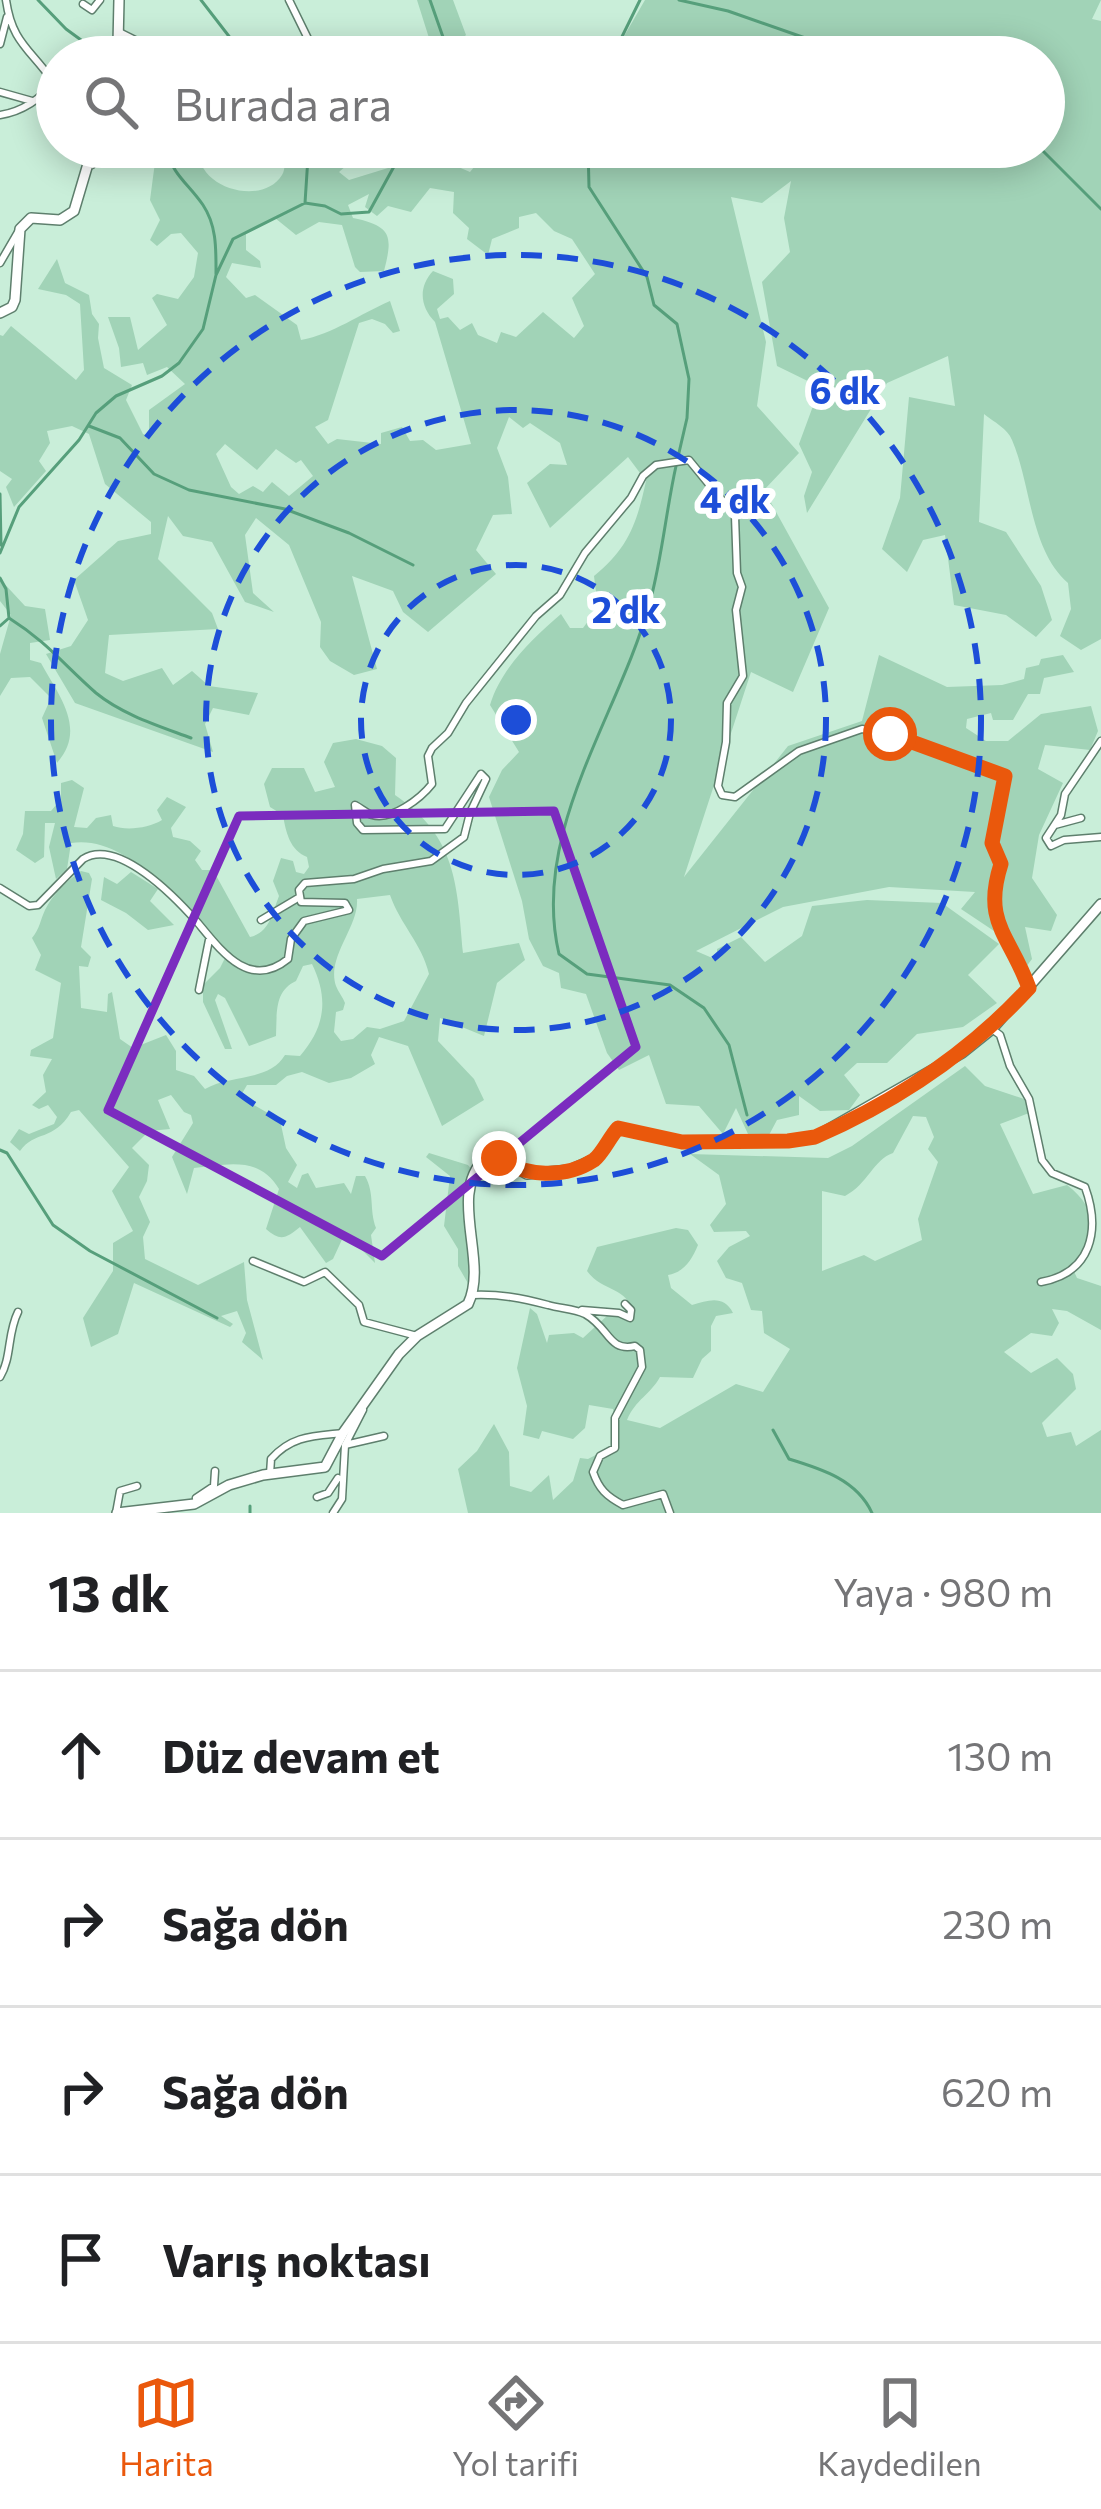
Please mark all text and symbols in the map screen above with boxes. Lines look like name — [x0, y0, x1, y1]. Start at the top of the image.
search box — [36, 36, 1065, 168]
icon: search — [78, 69, 144, 135]
text: Burada ara — [174, 75, 392, 130]
text: 6 dk — [810, 367, 881, 411]
text: 4 dk — [700, 476, 771, 520]
text: 2 dk — [591, 586, 661, 630]
centre of rings — [495, 699, 537, 741]
route start — [863, 707, 917, 761]
route end — [472, 1131, 526, 1185]
text: 13 dk — [48, 1560, 170, 1623]
text: Yaya · 980 m — [833, 1567, 1053, 1615]
icon: ahead — [48, 1722, 114, 1788]
text: Düz devam et — [162, 1727, 440, 1782]
text: 130 m — [947, 1731, 1053, 1779]
icon: right — [48, 1890, 114, 1956]
text: Sağa dön — [162, 1895, 349, 1950]
text: 230 m — [942, 1899, 1053, 1947]
icon: right — [48, 2058, 114, 2124]
text: Sağa dön — [162, 2063, 349, 2118]
text: 620 m — [941, 2067, 1053, 2115]
icon: arrive — [48, 2226, 114, 2292]
text: Varış noktası — [162, 2231, 431, 2286]
tab: Harita — [119, 2370, 214, 2483]
tab: Yol tarifi — [452, 2370, 579, 2483]
tab: Kaydedilen — [817, 2370, 982, 2483]

